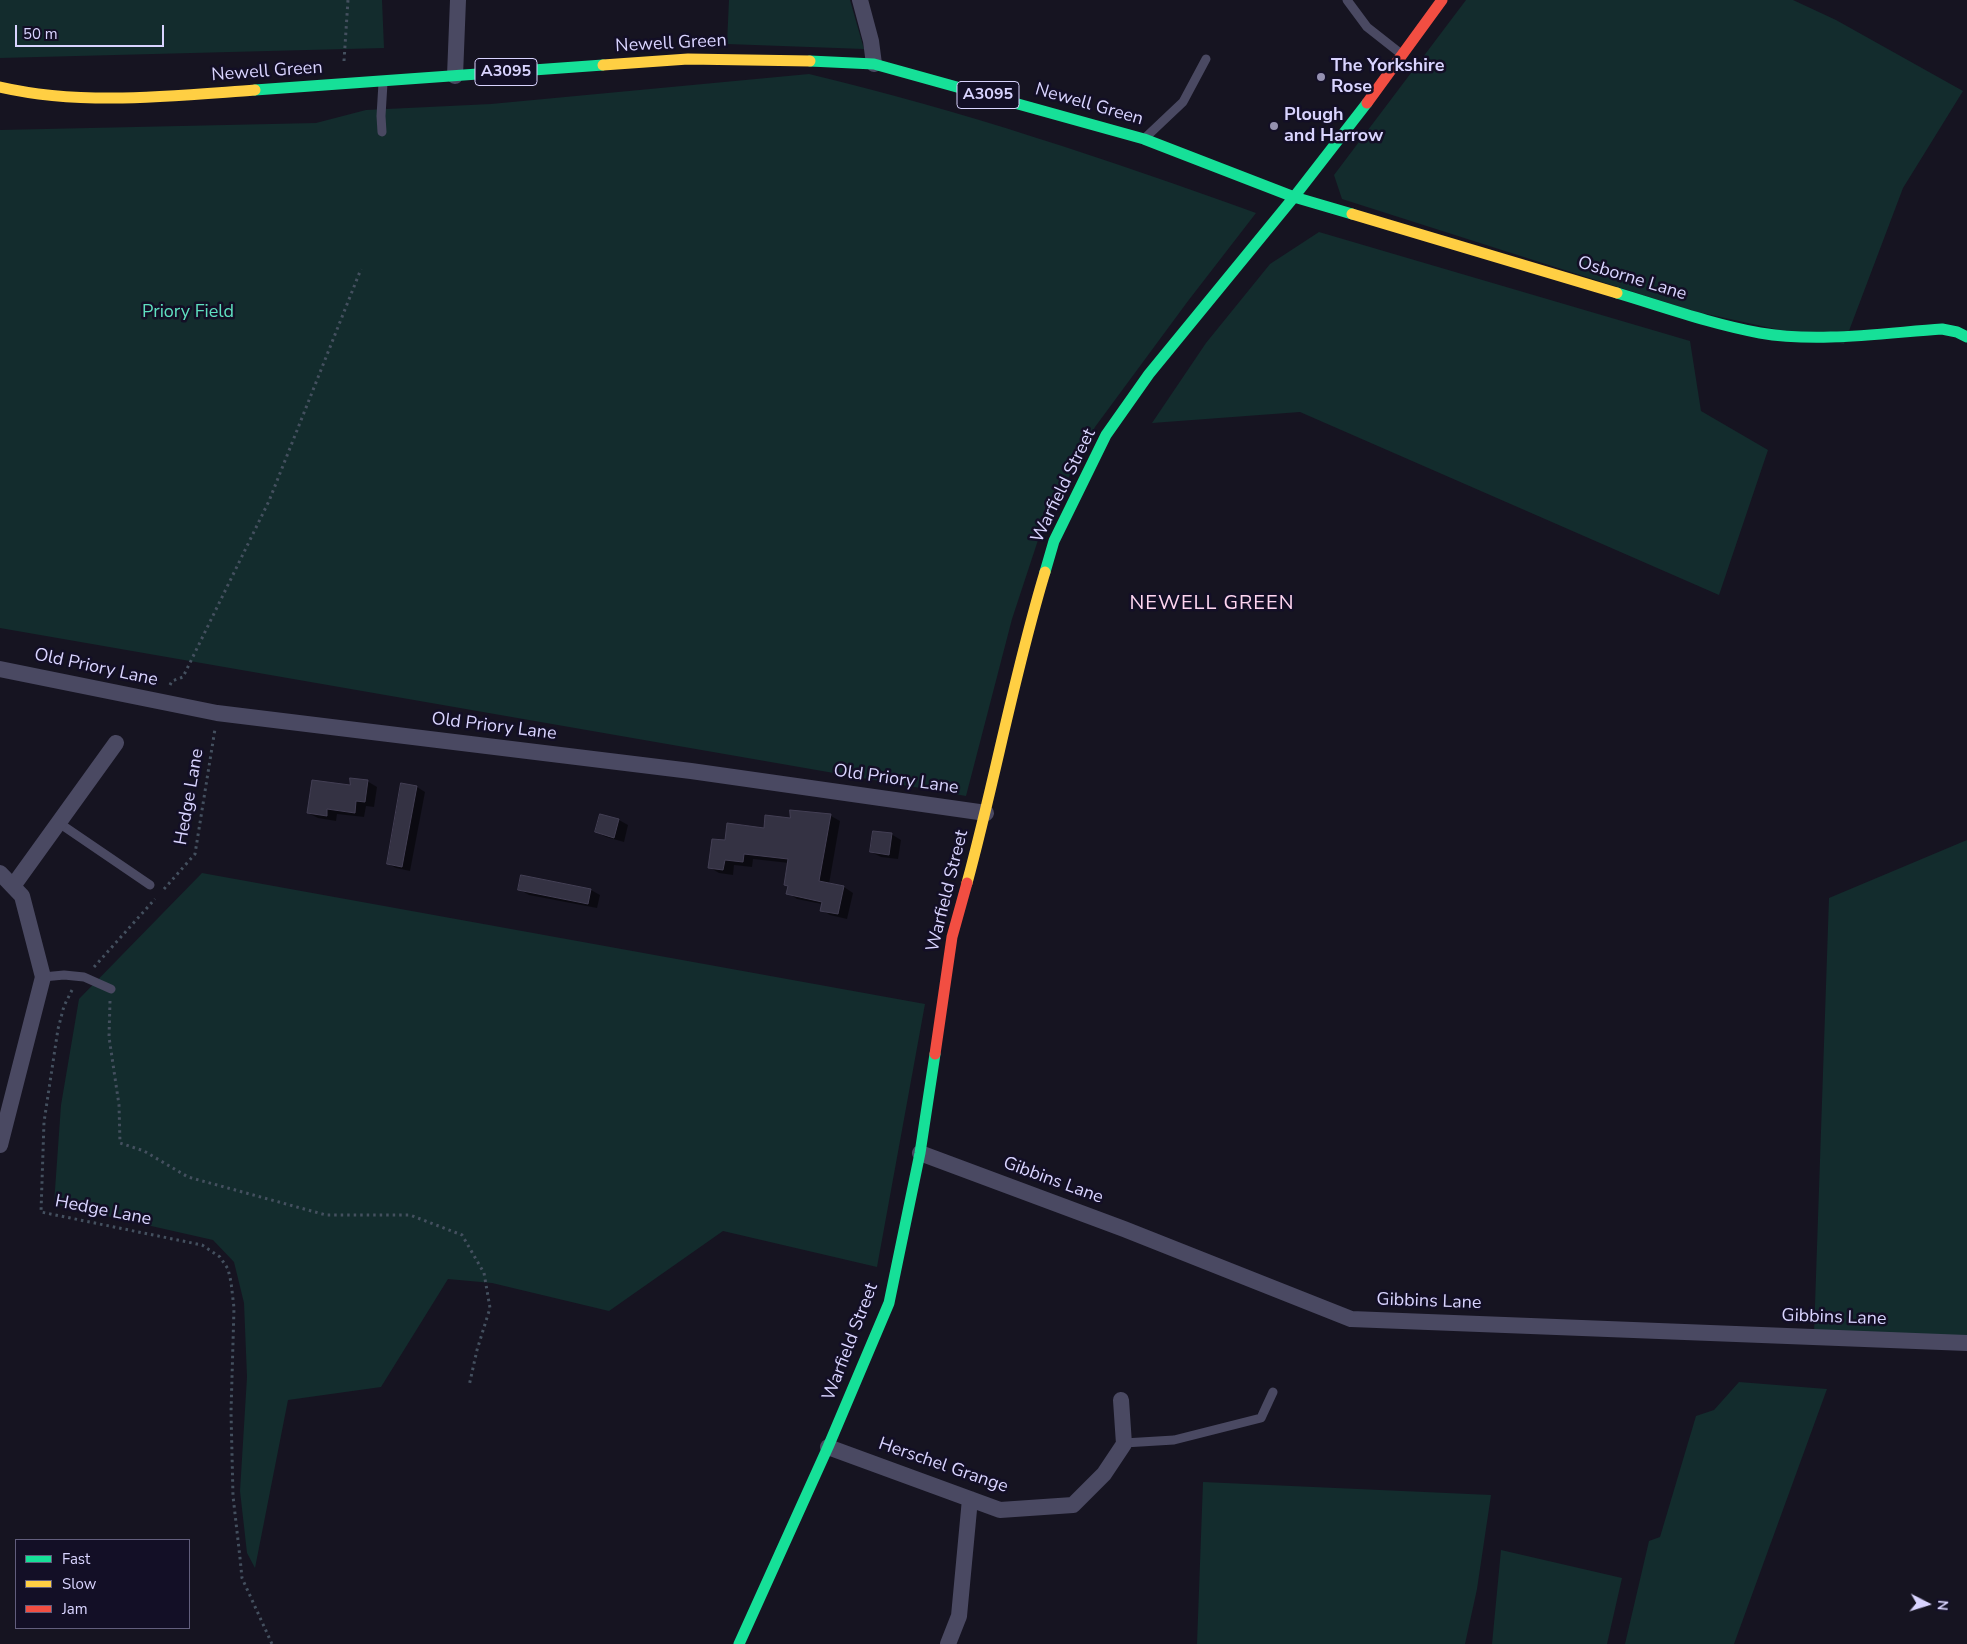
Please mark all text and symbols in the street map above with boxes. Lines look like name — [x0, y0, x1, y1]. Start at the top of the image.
scale bar — [18, 15, 166, 47]
text: 50 m — [23, 24, 58, 44]
street label: Newell Green — [615, 30, 727, 58]
place label: The Yorkshire Rose — [1331, 56, 1444, 98]
street label: Newell Green — [211, 57, 323, 87]
road number: A3095 — [475, 58, 537, 86]
marker: The Yorkshire Rose — [1315, 71, 1327, 83]
street label: Newell Green — [1032, 79, 1146, 131]
road number: A3095 — [957, 82, 1019, 108]
place label: Plough and Harrow — [1284, 105, 1383, 148]
marker: Plough and Harrow — [1268, 120, 1280, 132]
street label: Osborne Lane — [1575, 252, 1689, 306]
park label: Priory Field — [142, 302, 234, 324]
street label: Warfield Street — [1027, 425, 1101, 547]
district label: NEWELL GREEN — [1128, 592, 1296, 616]
street label: Old Priory Lane — [32, 644, 160, 692]
street label: Old Priory Lane — [430, 709, 558, 745]
street label: Hedge Lane — [171, 747, 209, 847]
street label: Old Priory Lane — [832, 761, 960, 799]
street label: Warfield Street — [922, 828, 974, 954]
street label: Gibbins Lane — [1000, 1153, 1106, 1209]
street label: Hedge Lane — [53, 1191, 153, 1231]
street label: Warfield Street — [819, 1280, 883, 1404]
street label: Gibbins Lane — [1376, 1289, 1482, 1315]
street label: Gibbins Lane — [1781, 1305, 1887, 1331]
street label: Herschel Grange — [875, 1434, 1011, 1498]
legend — [15, 1539, 190, 1629]
text: Fast — [62, 1549, 90, 1569]
text: Slow — [62, 1574, 96, 1594]
north arrow — [1902, 1579, 1952, 1629]
text: Jam — [62, 1599, 88, 1619]
text: N — [1933, 1599, 1952, 1611]

